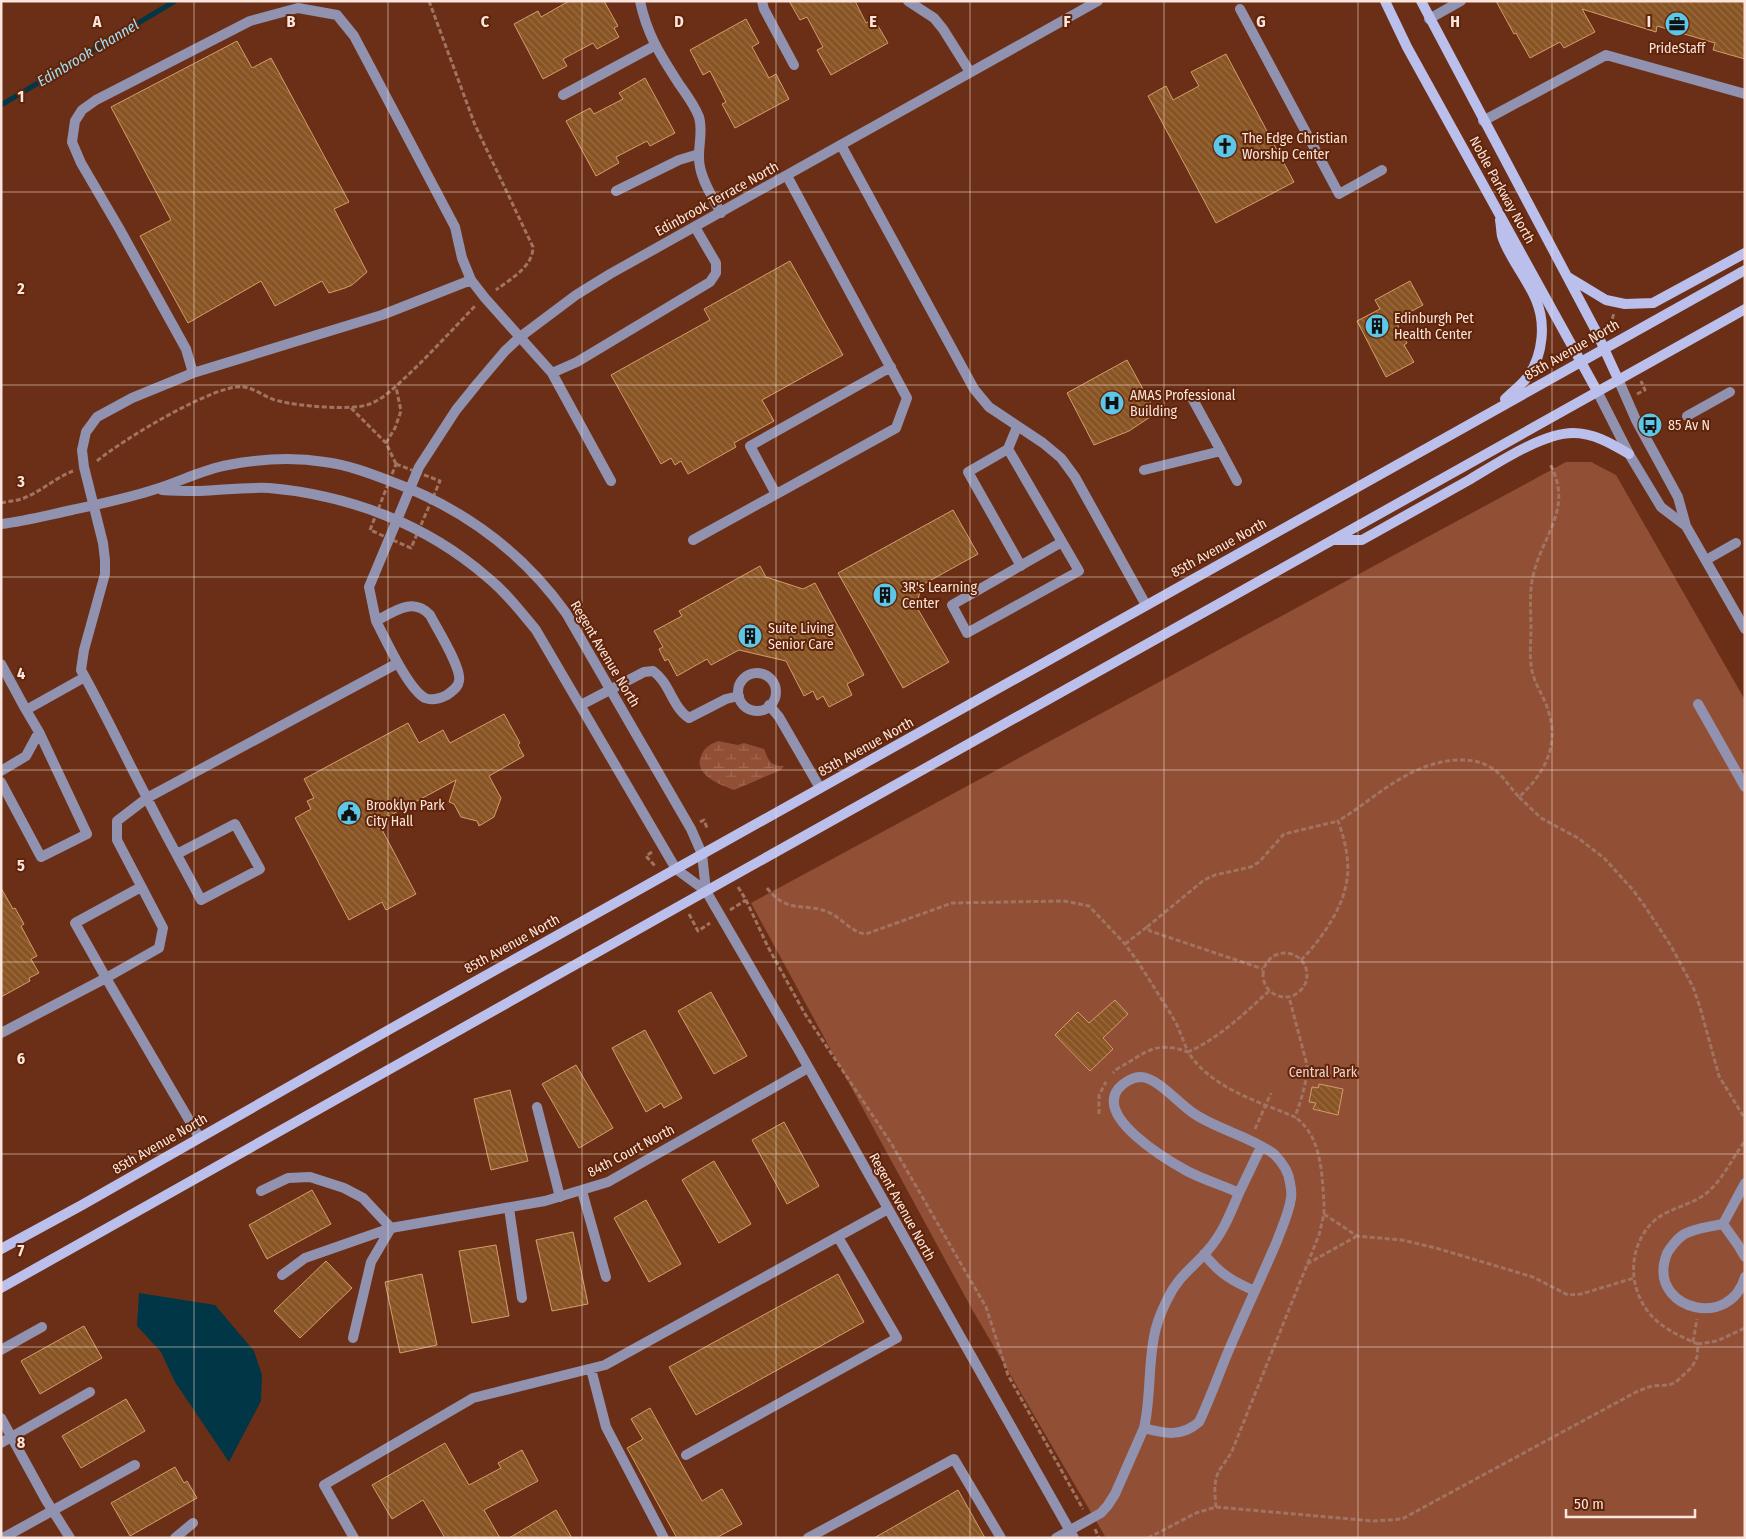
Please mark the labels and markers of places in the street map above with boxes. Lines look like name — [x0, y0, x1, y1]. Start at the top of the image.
office icon: PrideStaff — [1664, 11, 1690, 37]
place label: PrideStaff — [1649, 40, 1707, 57]
place label: The Edge Christian Worship Center — [1242, 130, 1348, 163]
church icon: The Edge Christian Worship Center — [1212, 133, 1238, 159]
place label: Edinburgh Pet Health Center — [1394, 310, 1474, 343]
building icon: Edinburgh Pet Health Center — [1364, 313, 1390, 339]
place label: AMAS Professional Building — [1130, 387, 1236, 420]
hospital icon: AMAS Professional Building — [1099, 390, 1125, 416]
bus stop icon: 85 Av N — [1637, 412, 1663, 438]
place label: 85 Av N — [1668, 417, 1710, 434]
place label: 3R's Learning Center — [902, 579, 978, 612]
building icon: 3R's Learning Center — [872, 582, 898, 608]
place label: Suite Living Senior Care — [768, 620, 834, 653]
building icon: Suite Living Senior Care — [737, 623, 763, 649]
place label: Brooklyn Park City Hall — [366, 797, 445, 830]
public building icon: Brooklyn Park City Hall — [336, 800, 362, 826]

